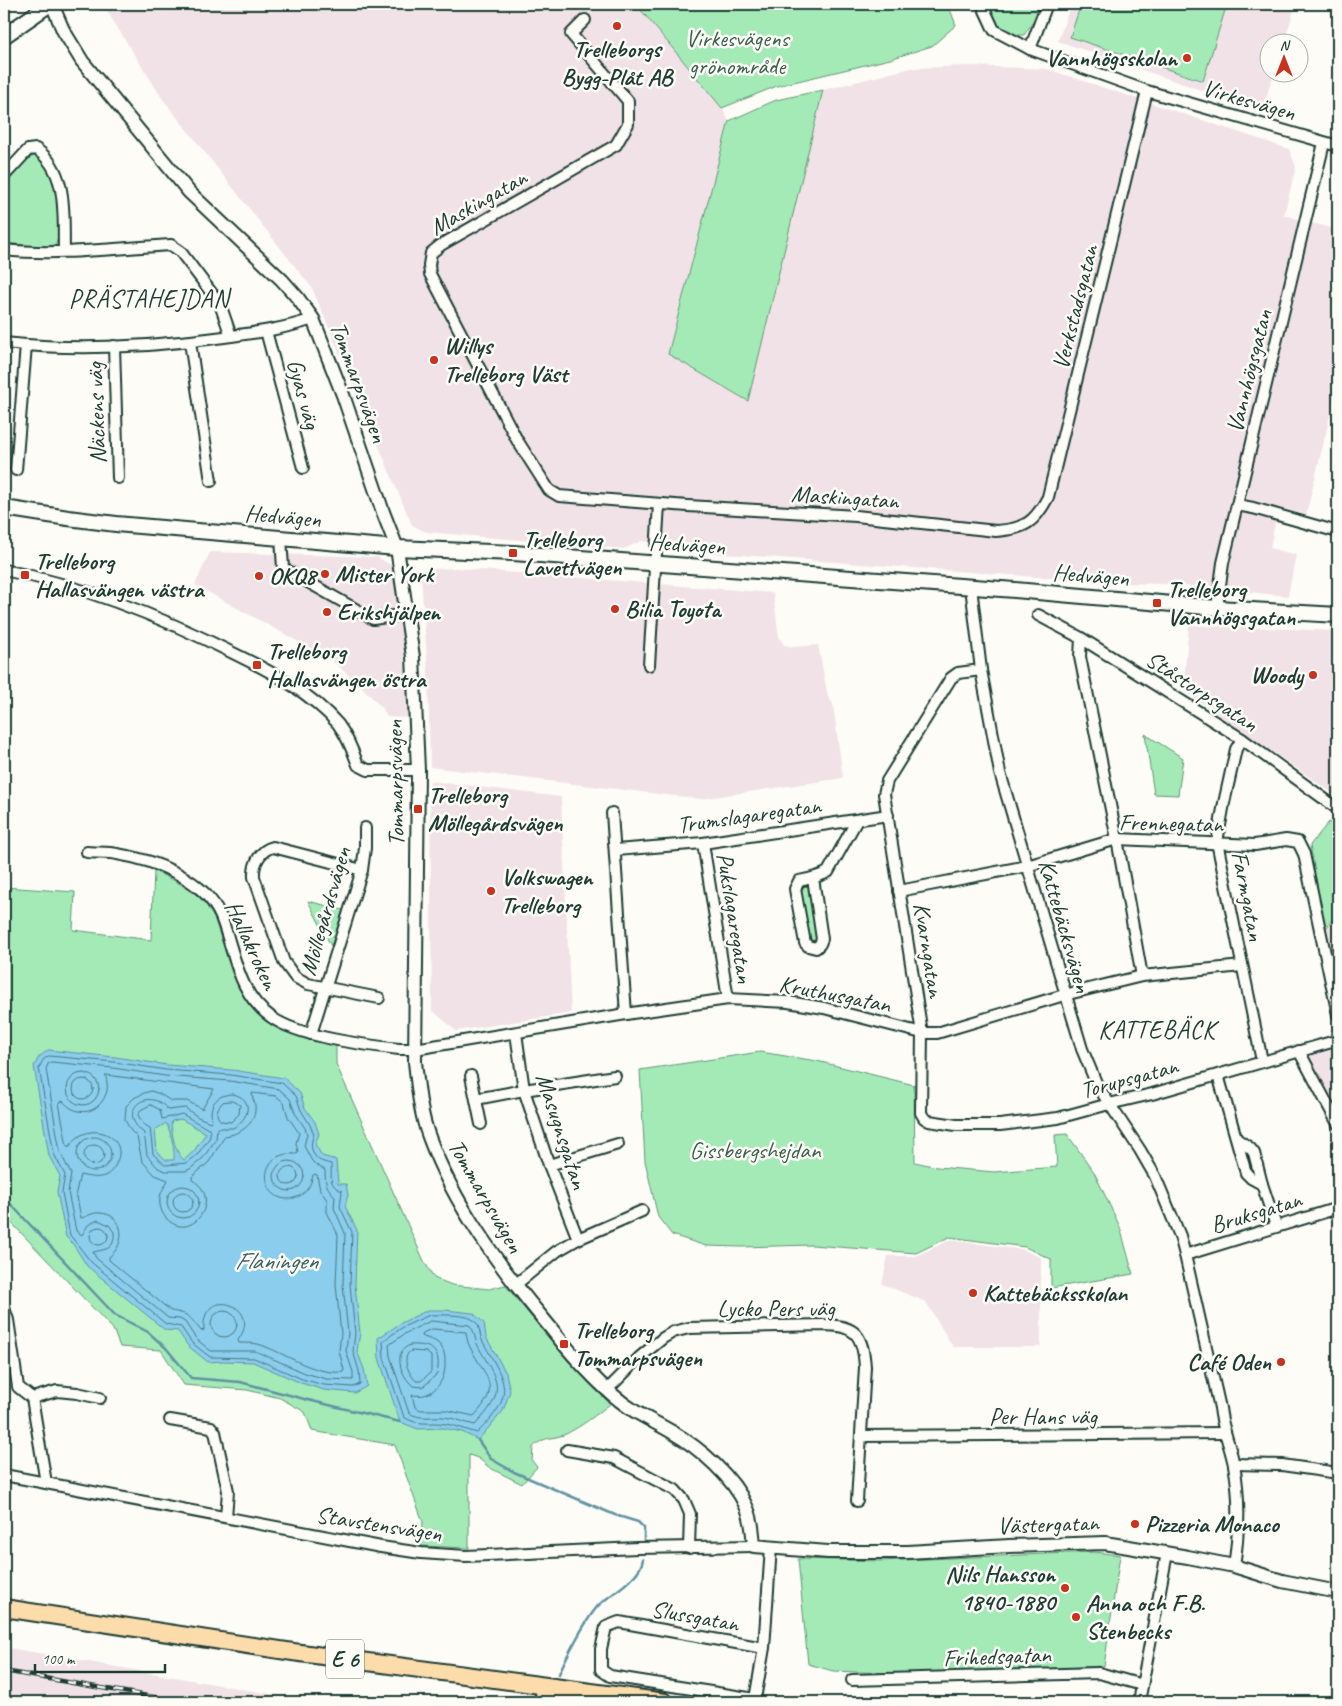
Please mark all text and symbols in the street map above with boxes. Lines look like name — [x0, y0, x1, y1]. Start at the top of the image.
marker: Trelleborgs Bygg-Plåt AB — [611, 20, 623, 32]
park label: Virkesvägens grönområde — [685, 23, 790, 81]
north arrow — [1260, 32, 1310, 82]
place label: Trelleborgs Bygg-Plåt AB — [562, 34, 675, 92]
text: N — [1280, 37, 1291, 54]
place label: Vannhögsskolan — [1046, 43, 1179, 73]
marker: Vannhögsskolan — [1181, 52, 1193, 64]
street label: Virkesvägen — [1199, 72, 1299, 128]
street label: Maskingatan — [424, 162, 533, 242]
street label: Verkstadsgatan — [1045, 240, 1105, 372]
district label: PRÄSTAHEJDAN — [69, 283, 232, 315]
street label: Vannhögsgatan — [1219, 306, 1279, 436]
street label: Tommarpsvägen — [323, 317, 395, 447]
place label: Willys Trelleborg Väst — [444, 331, 570, 389]
marker: Willys Trelleborg Väst — [428, 354, 440, 366]
street label: Gyas väg — [280, 356, 328, 434]
street label: Näckens väg — [79, 360, 113, 464]
street label: Maskingatan — [790, 478, 901, 516]
street label: Hedvägen — [244, 498, 323, 534]
place label: Trelleborg Lavettvägen — [523, 524, 622, 582]
street label: Hedvägen — [648, 526, 726, 562]
place label: Trelleborg Hallasvängen västra — [35, 546, 206, 604]
marker: Trelleborg Lavettvägen — [507, 547, 519, 559]
street label: Hedvägen — [1052, 557, 1131, 593]
place label: Mister York — [335, 559, 435, 589]
place label: OKQ8 — [269, 561, 319, 591]
marker: Mister York — [319, 568, 331, 580]
marker: Trelleborg Hallasvängen västra — [19, 569, 31, 581]
marker: OKQ8 — [253, 570, 265, 582]
place label: Trelleborg Vannhögsgatan — [1167, 574, 1296, 632]
place label: Bilia Toyota — [625, 594, 722, 624]
place label: Erikshjälpen — [337, 597, 442, 627]
marker: Trelleborg Vannhögsgatan — [1151, 597, 1163, 609]
marker: Bilia Toyota — [609, 603, 621, 615]
marker: Erikshjälpen — [321, 606, 333, 618]
place label: Trelleborg Hallasvängen östra — [267, 636, 428, 694]
street label: Ståstorpsgatan — [1140, 644, 1264, 738]
marker: Trelleborg Hallasvängen östra — [251, 659, 263, 671]
place label: Woody — [1251, 660, 1305, 690]
marker: Woody — [1307, 669, 1319, 681]
street label: Tommarpsvägen — [379, 719, 411, 847]
place label: Trelleborg Möllegårdsvägen — [428, 780, 564, 838]
street label: Trumslagaregatan — [675, 790, 824, 840]
marker: Trelleborg Möllegårdsvägen — [412, 803, 424, 815]
street label: Frennegatan — [1119, 807, 1224, 839]
street label: Möllegårdsvägen — [292, 843, 358, 979]
street label: Farmgatan — [1225, 849, 1271, 944]
street label: Pukslagaregatan — [710, 851, 760, 986]
street label: Kattebäcksvägen — [1032, 856, 1098, 996]
place label: Volkswagen Trelleborg — [501, 862, 594, 920]
marker: Volkswagen Trelleborg — [485, 885, 497, 897]
street label: Hallakroken — [218, 896, 286, 995]
street label: Kvarngatan — [907, 900, 951, 1001]
street label: Kruthusgatan — [777, 968, 894, 1020]
district label: KATTEBÄCK — [1098, 1014, 1219, 1046]
street label: Torupsgatan — [1077, 1050, 1182, 1105]
street label: Masugnsgatan — [529, 1069, 595, 1194]
street label: Tommarpsvägen — [441, 1134, 531, 1258]
park label: Gissbergshejdan — [690, 1135, 822, 1165]
street label: Bruksgatan — [1207, 1184, 1306, 1240]
water label: Flaningen — [235, 1245, 319, 1277]
place label: Kattebäcksskolan — [983, 1278, 1128, 1308]
marker: Kattebäcksskolan — [967, 1287, 979, 1299]
street label: Lycko Pers väg — [717, 1293, 836, 1323]
place label: Trelleborg Tommarpsvägen — [574, 1315, 703, 1373]
marker: Trelleborg Tommarpsvägen — [558, 1338, 570, 1350]
place label: Café Oden — [1187, 1347, 1272, 1377]
marker: Café Oden — [1275, 1356, 1287, 1368]
street label: Per Hans väg — [989, 1401, 1098, 1431]
street label: Stavstensvägen — [314, 1499, 444, 1549]
street label: Västergatan — [997, 1507, 1100, 1541]
place label: Pizzeria Monaco — [1145, 1509, 1281, 1539]
marker: Pizzeria Monaco — [1129, 1518, 1141, 1530]
place label: Nils Hansson 1840-1880 — [945, 1559, 1057, 1617]
marker: Nils Hansson 1840-1880 — [1059, 1582, 1071, 1594]
place label: Anna och F.B. Stenbecks — [1086, 1588, 1206, 1646]
street label: Slussgatan — [649, 1594, 742, 1639]
marker: Anna och F.B. Stenbecks — [1070, 1611, 1082, 1623]
street label: Frihedsgatan — [943, 1639, 1053, 1673]
road number: E 6 — [326, 1640, 364, 1678]
scale bar — [35, 1641, 165, 1673]
text: 100 m — [42, 1650, 76, 1669]

